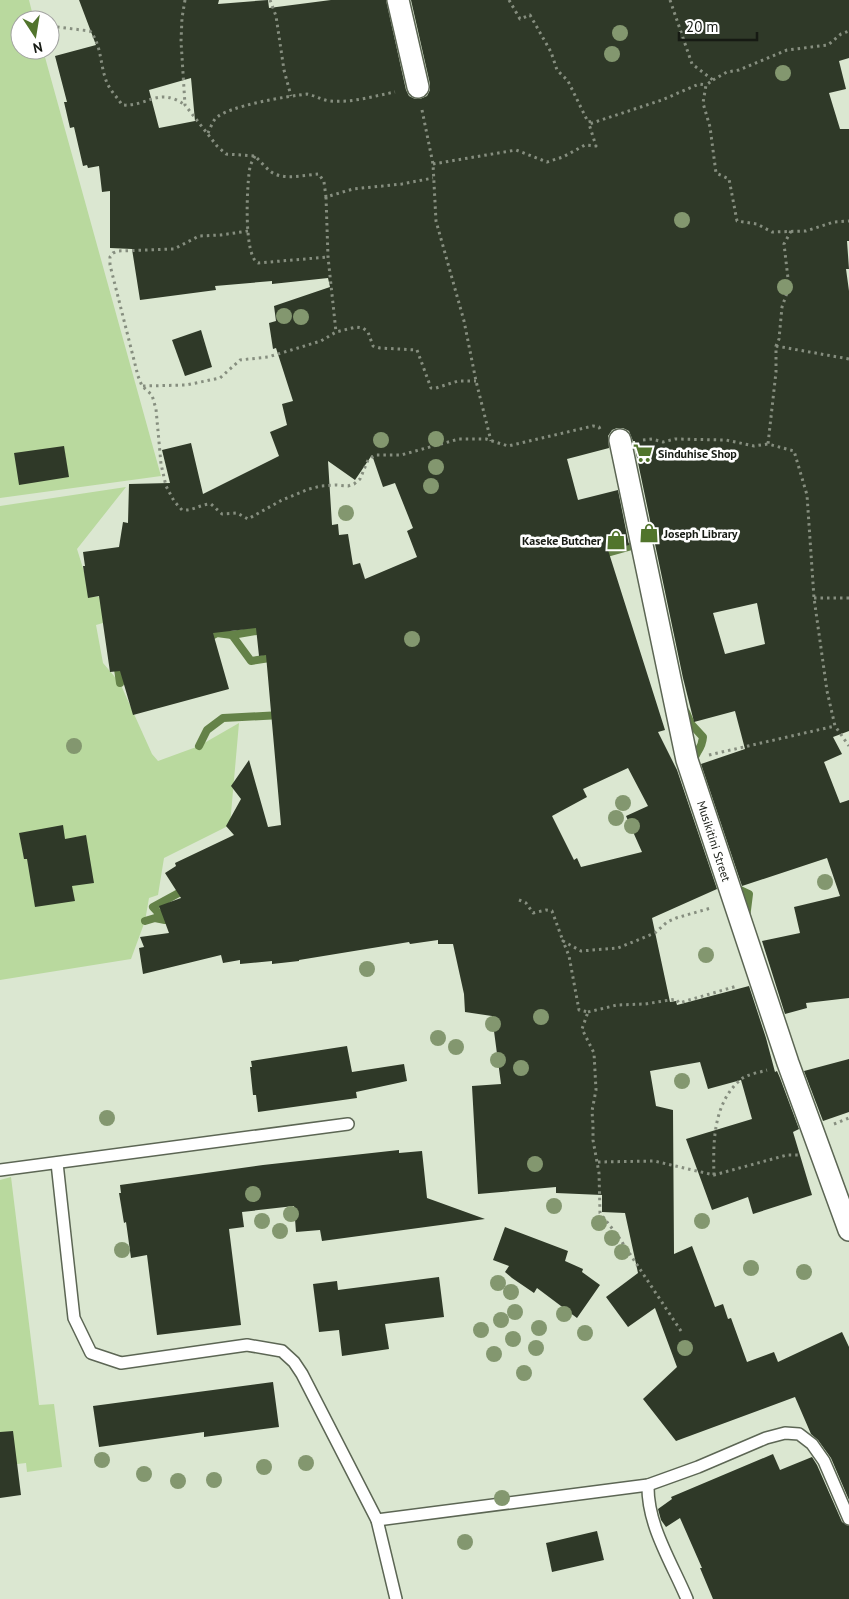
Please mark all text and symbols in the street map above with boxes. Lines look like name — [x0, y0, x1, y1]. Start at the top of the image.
north arrow — [10, 10, 60, 60]
scale bar — [679, 10, 756, 42]
text: 20 m — [686, 17, 719, 36]
text: N — [31, 38, 44, 57]
supermarket icon: Sinduhise Shop — [632, 442, 654, 464]
place label: Sinduhise Shop — [658, 446, 737, 461]
shop icon: Joseph Library — [638, 522, 660, 544]
place label: Joseph Library — [663, 526, 738, 541]
shop icon: Kaseke Butcher — [605, 529, 627, 551]
place label: Kaseke Butcher — [522, 533, 602, 548]
street label: Musikitini Street — [694, 799, 734, 883]

